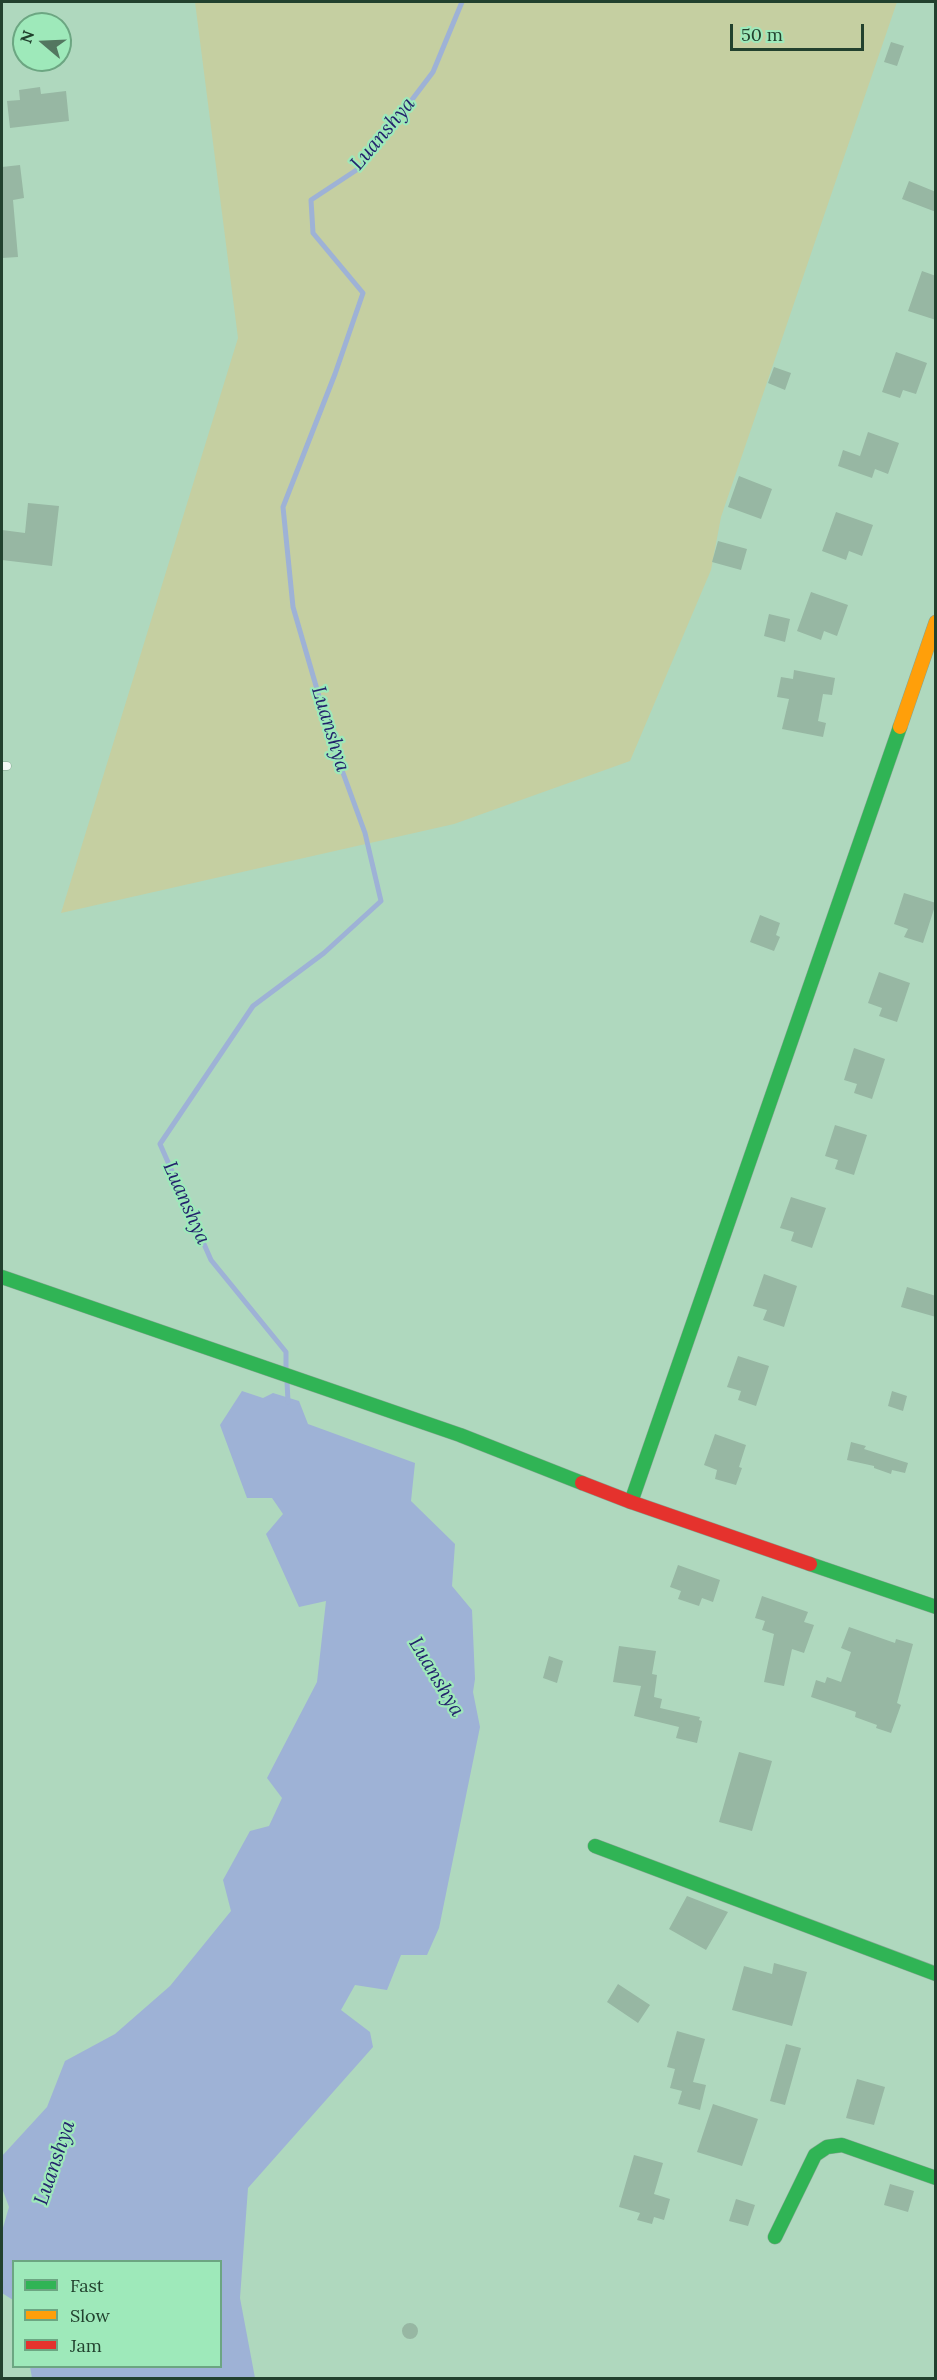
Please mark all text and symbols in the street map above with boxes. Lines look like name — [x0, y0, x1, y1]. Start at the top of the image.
north arrow — [12, 12, 72, 72]
scale bar — [733, 12, 866, 50]
text: 50 m — [741, 23, 783, 46]
text: N — [15, 28, 38, 46]
water label: Luanshya — [346, 93, 420, 175]
water label: Luanshya — [306, 684, 354, 774]
water label: Luanshya — [157, 1158, 215, 1248]
water label: Luanshya — [403, 1633, 469, 1721]
water label: Luanshya — [29, 2118, 81, 2208]
legend — [12, 2260, 222, 2368]
text: Fast — [70, 2274, 104, 2297]
text: Slow — [70, 2304, 110, 2327]
text: Jam — [70, 2334, 102, 2357]

